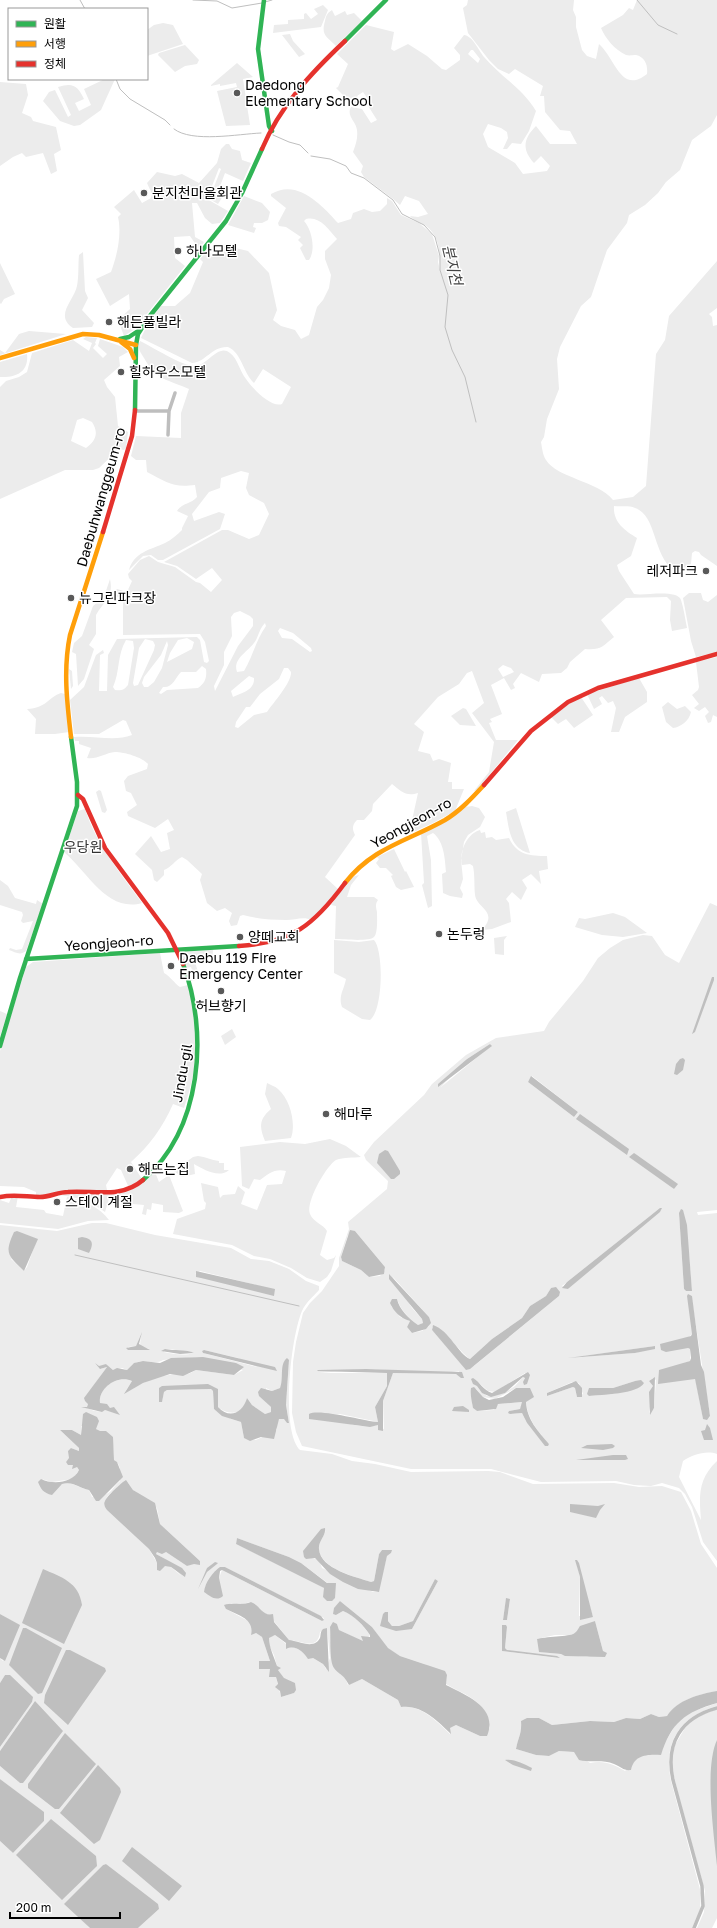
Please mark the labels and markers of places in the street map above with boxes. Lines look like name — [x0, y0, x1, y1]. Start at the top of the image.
place label: Daedong Elementary School — [245, 76, 372, 109]
marker: Daedong Elementary School — [232, 88, 242, 98]
place label: 분지천마을회관 — [152, 184, 242, 201]
marker: 분지천마을회관 — [139, 188, 149, 198]
place label: 하나모텔 — [186, 242, 238, 259]
marker: 하나모텔 — [173, 246, 183, 256]
place label: 해든풀빌라 — [117, 313, 182, 330]
marker: 해든풀빌라 — [104, 317, 114, 327]
place label: 힐하우스모텔 — [129, 363, 206, 380]
marker: 힐하우스모텔 — [116, 367, 126, 377]
place label: 레저파크 — [646, 562, 698, 579]
marker: 레저파크 — [701, 566, 711, 576]
place label: 뉴그린파크장 — [79, 589, 156, 606]
marker: 뉴그린파크장 — [66, 593, 76, 603]
place label: 논두렁 — [447, 925, 486, 942]
place label: 양떼교회 — [248, 928, 300, 945]
marker: 논두렁 — [434, 929, 444, 939]
marker: 양떼교회 — [235, 932, 245, 942]
place label: Daebu 119 Fire Emergency Center — [179, 949, 303, 982]
marker: Daebu 119 Fire Emergency Center — [166, 961, 176, 971]
marker: 허브향기 — [216, 986, 226, 996]
place label: 허브향기 — [195, 997, 247, 1014]
place label: 해마루 — [334, 1105, 373, 1122]
marker: 해마루 — [321, 1109, 331, 1119]
place label: 해뜨는집 — [138, 1160, 190, 1177]
marker: 해뜨는집 — [125, 1164, 135, 1174]
place label: 스테이 계절 — [65, 1193, 133, 1210]
marker: 스테이 계절 — [52, 1197, 62, 1207]

